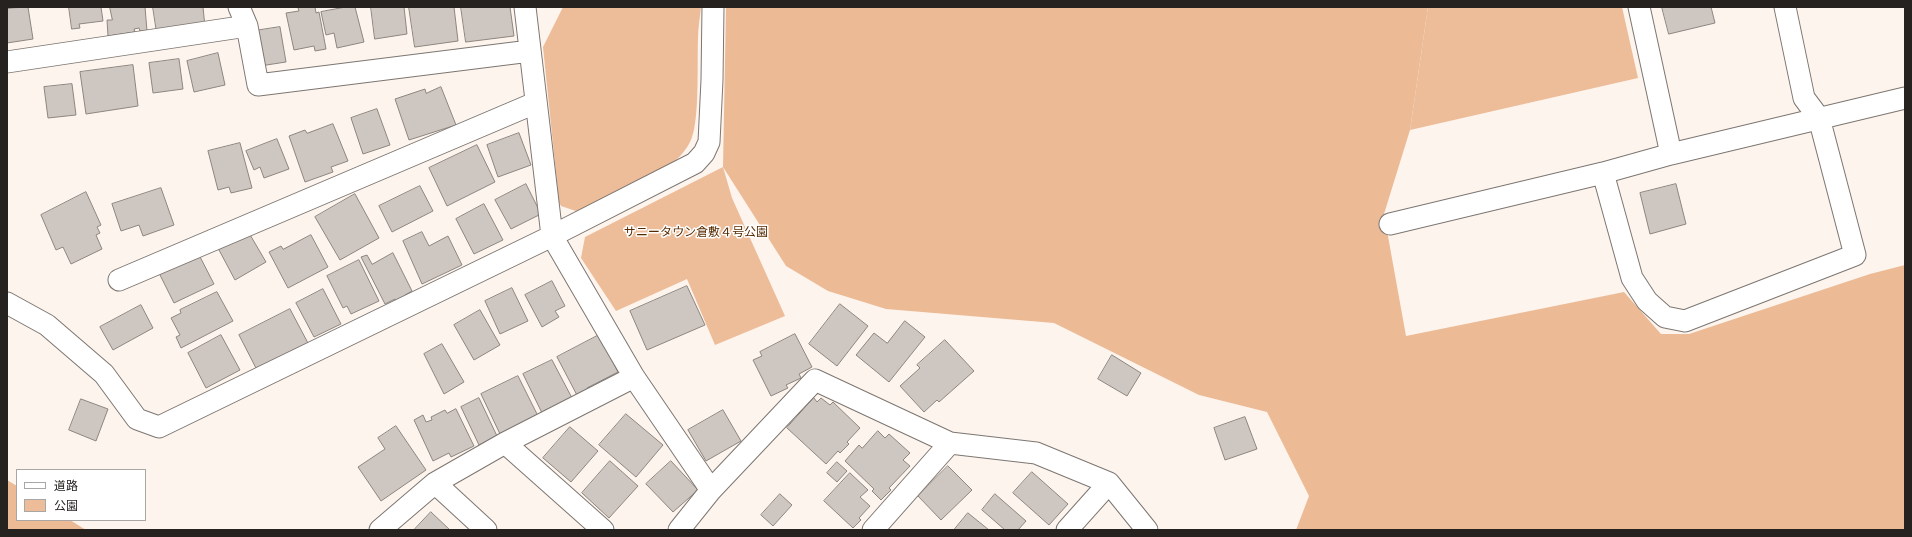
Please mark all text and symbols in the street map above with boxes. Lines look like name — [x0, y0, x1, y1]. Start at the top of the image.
park label: サニータウン倉敷４号公園 — [624, 226, 768, 240]
legend — [16, 469, 146, 521]
text: 道路 — [54, 478, 78, 494]
text: 公園 — [54, 498, 78, 514]

